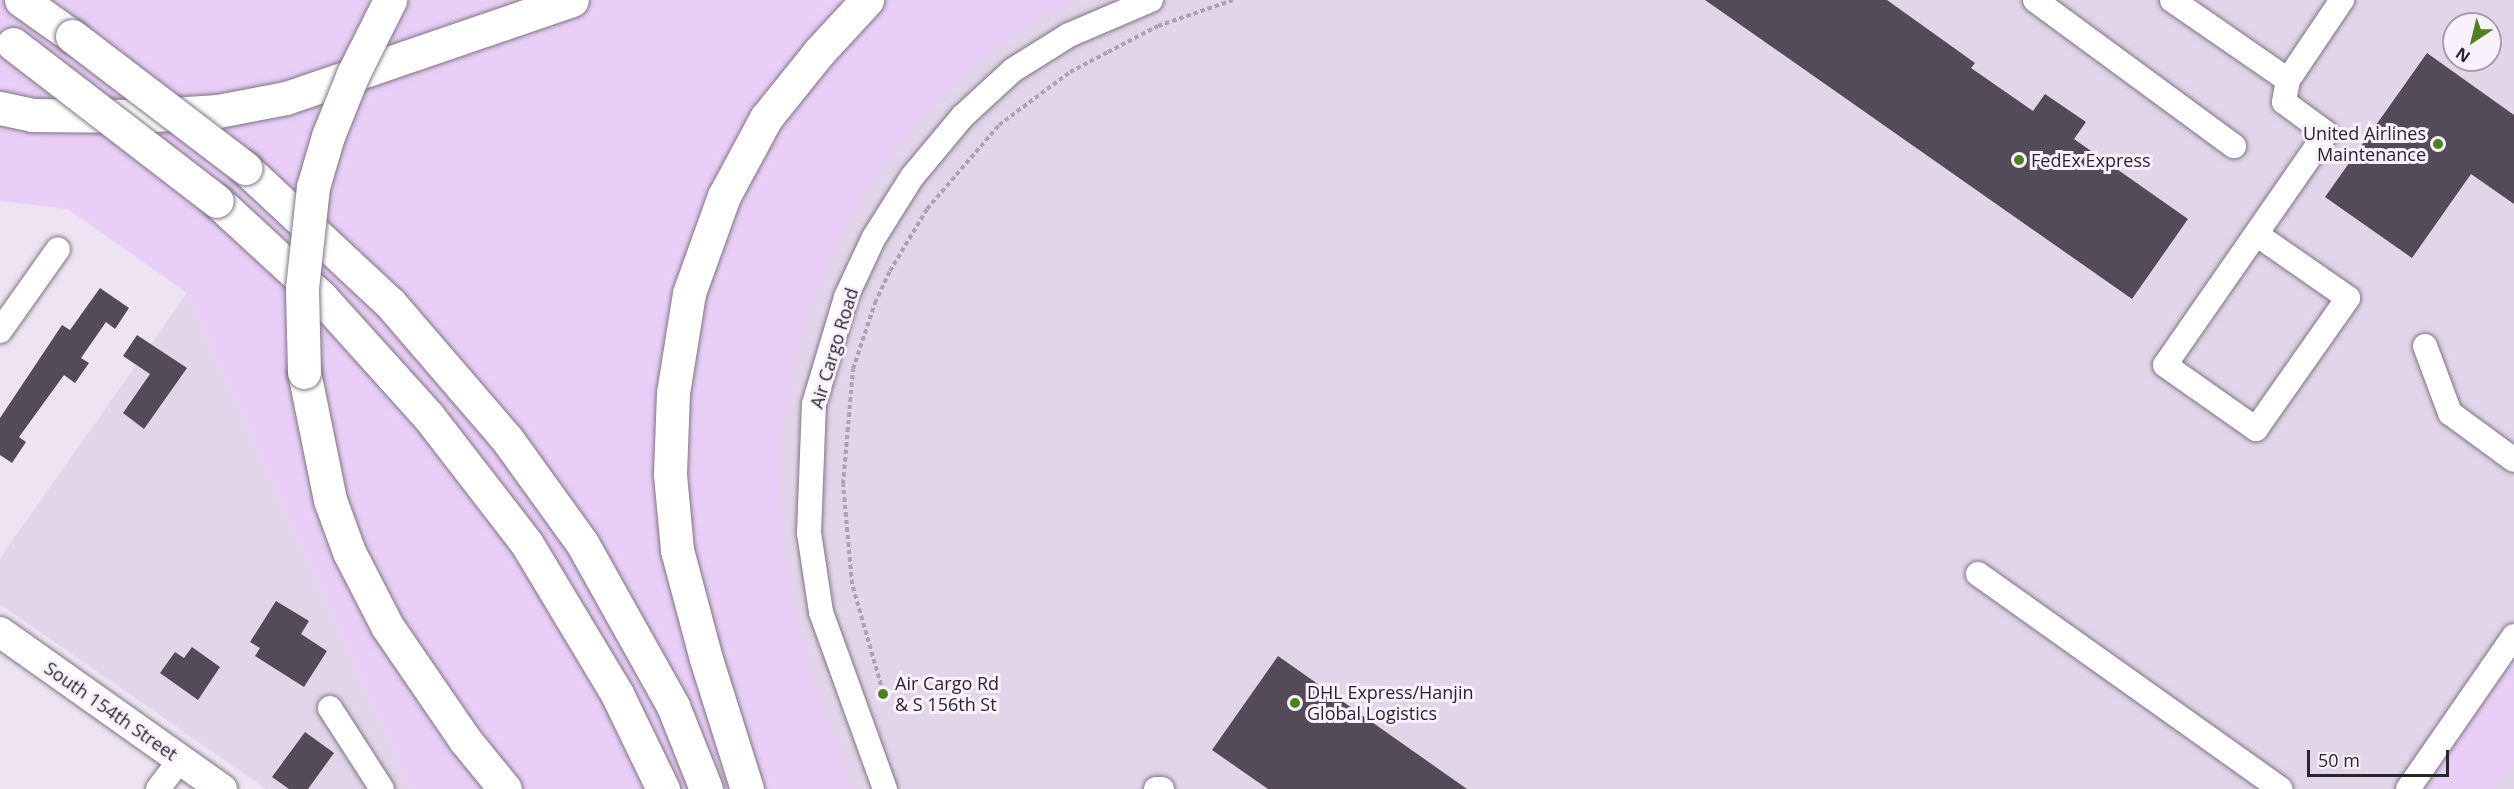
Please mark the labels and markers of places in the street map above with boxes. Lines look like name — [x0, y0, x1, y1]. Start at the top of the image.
place label: United Airlines Maintenance — [2303, 123, 2426, 166]
marker: United Airlines Maintenance — [2431, 137, 2445, 151]
place label: FedEx Express — [2031, 149, 2151, 171]
marker: FedEx Express — [2012, 153, 2026, 167]
place label: Air Cargo Rd & S 156th St — [895, 673, 999, 716]
place label: DHL Express/Hanjin Global Logistics — [1307, 682, 1474, 724]
marker: Air Cargo Rd & S 156th St — [876, 687, 890, 701]
marker: DHL Express/Hanjin Global Logistics — [1288, 696, 1302, 710]

